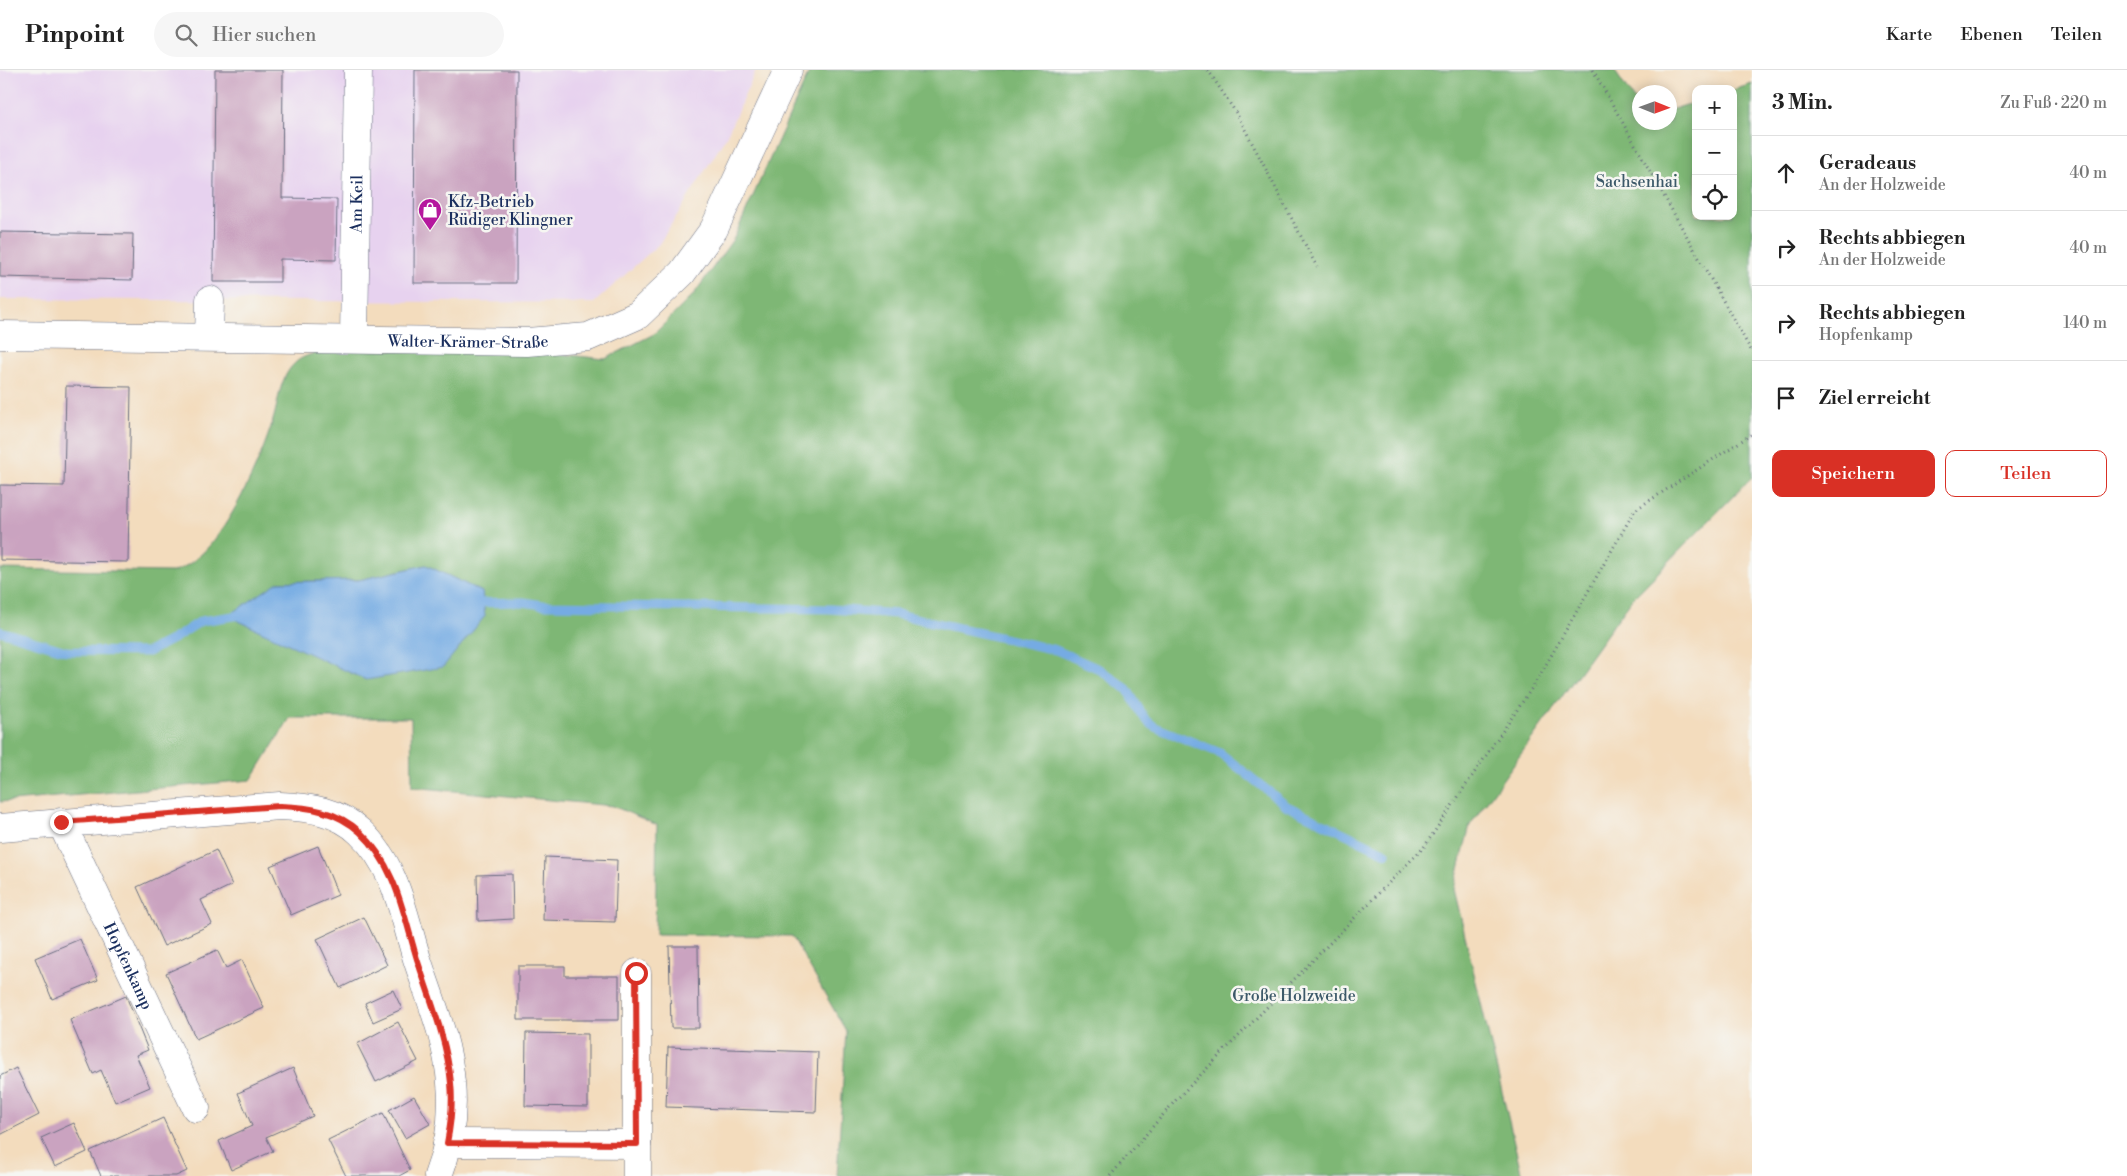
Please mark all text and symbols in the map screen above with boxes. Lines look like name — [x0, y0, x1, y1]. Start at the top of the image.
search box — [154, 12, 504, 57]
text: Pinpoint — [25, 20, 124, 50]
icon: search — [172, 21, 200, 49]
text: Hier suchen — [212, 23, 316, 47]
text: Karte — [1886, 23, 1932, 46]
text: Ebenen — [1960, 23, 2023, 46]
text: Teilen — [2051, 23, 2102, 46]
north arrow — [1632, 85, 1677, 130]
map controls — [1692, 85, 1737, 220]
button: + — [1692, 85, 1737, 130]
text: 3 Min. — [1772, 90, 1833, 116]
text: Zu Fuß · 220 m — [2000, 93, 2107, 113]
button: − — [1692, 130, 1737, 175]
text: Geradeaus — [1819, 151, 1916, 175]
icon: ahead — [1772, 159, 1800, 187]
text: 40 m — [2070, 163, 2107, 183]
park label: Sachsenhai — [1596, 172, 1678, 192]
street label: Am Keil — [347, 175, 367, 234]
button: locate — [1692, 175, 1737, 220]
text: An der Holzweide — [1819, 175, 1946, 195]
place label: Kfz-Betrieb Rüdiger Klingner — [448, 192, 573, 230]
shop icon: Kfz-Betrieb Rüdiger Klingner — [417, 197, 443, 231]
text: Rechts abbiegen — [1819, 226, 1965, 250]
icon: right — [1772, 234, 1800, 262]
text: 40 m — [2070, 238, 2107, 258]
text: An der Holzweide — [1819, 250, 1946, 270]
text: Rechts abbiegen — [1819, 301, 1965, 325]
icon: right — [1772, 309, 1800, 337]
text: 140 m — [2063, 313, 2107, 333]
text: Hopfenkamp — [1819, 325, 1913, 345]
street label: Walter-Krämer-Straße — [386, 331, 549, 353]
icon: arrive — [1772, 384, 1800, 412]
text: Ziel erreicht — [1819, 386, 1930, 410]
button: Speichern — [1772, 450, 1935, 497]
button: Teilen — [1945, 450, 2107, 497]
route end — [50, 811, 73, 834]
street label: Hopfenkamp — [99, 919, 157, 1013]
route start — [625, 962, 648, 985]
park label: Große Holzweide — [1232, 986, 1356, 1006]

